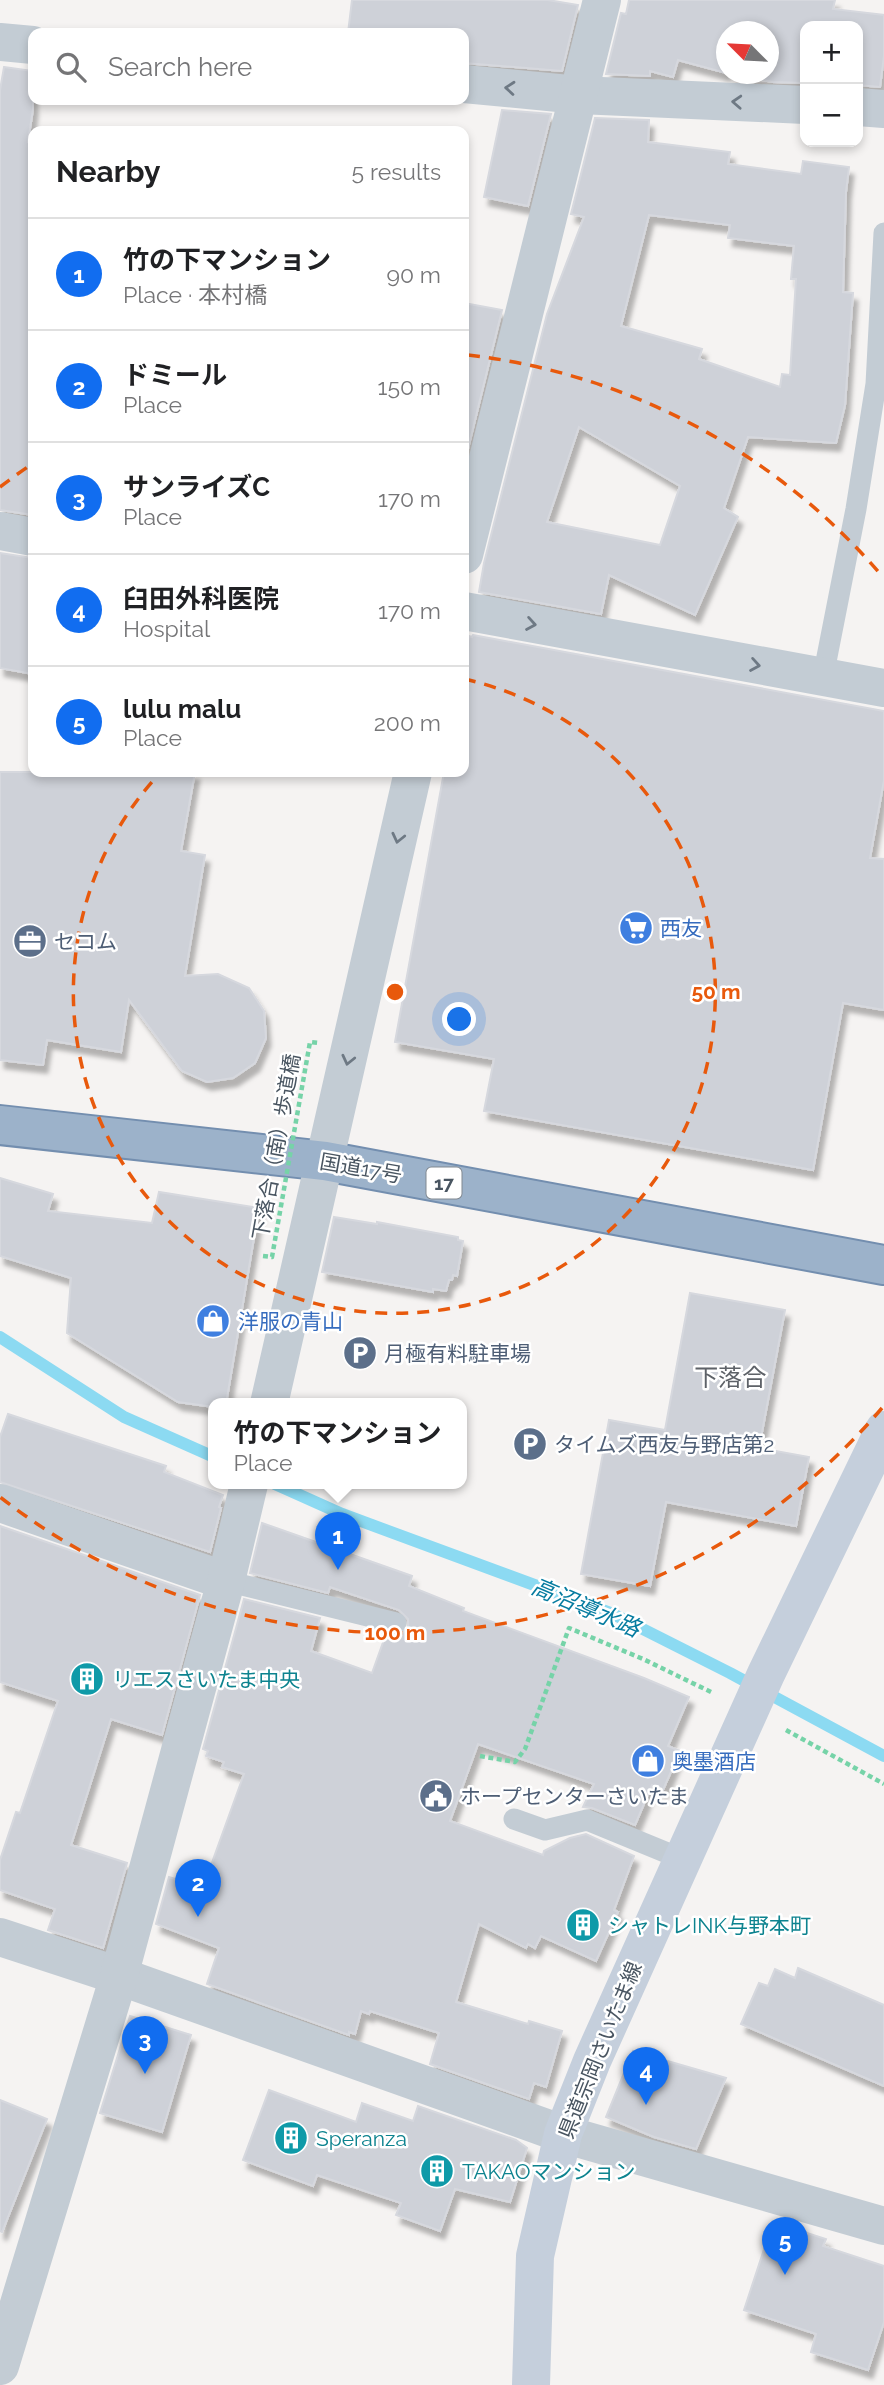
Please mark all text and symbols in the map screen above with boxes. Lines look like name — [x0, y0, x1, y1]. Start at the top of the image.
north arrow — [716, 21, 779, 84]
map controls — [800, 21, 863, 147]
button: + — [800, 21, 863, 84]
search box — [28, 28, 469, 105]
icon: search — [52, 48, 90, 86]
text: Search here — [108, 52, 252, 82]
one-way arrow — [504, 81, 515, 96]
button: − — [800, 84, 863, 147]
one-way arrow — [731, 94, 742, 109]
text: Nearby — [56, 154, 160, 189]
text: 5 results — [352, 158, 441, 185]
text: 竹の下マンション — [123, 245, 331, 275]
text: 1 — [73, 261, 85, 288]
text: 90 m — [386, 261, 441, 288]
text: Place · 本村橋 — [123, 281, 267, 308]
text: ドミール — [123, 360, 227, 390]
text: 2 — [73, 373, 85, 400]
text: 150 m — [378, 373, 441, 400]
text: Place — [123, 391, 182, 418]
text: サンライズC — [123, 472, 270, 502]
text: 3 — [73, 485, 85, 512]
text: 170 m — [378, 485, 441, 512]
text: Place — [123, 503, 182, 530]
text: 臼田外科医院 — [123, 584, 279, 614]
text: 4 — [72, 597, 86, 624]
text: 170 m — [378, 597, 441, 624]
text: Hospital — [123, 615, 210, 642]
one-way arrow — [525, 616, 537, 631]
one-way arrow — [749, 657, 761, 672]
text: lulu malu — [123, 694, 241, 724]
text: 5 — [73, 709, 85, 736]
text: 200 m — [374, 709, 441, 736]
text: Place — [123, 724, 182, 751]
one-way arrow — [392, 832, 407, 844]
supermarket icon: 西友 — [617, 909, 655, 947]
place label: 西友 — [660, 916, 702, 941]
office icon: セコム — [11, 922, 49, 960]
place label: セコム — [54, 929, 117, 954]
text: 50 m — [691, 979, 741, 1004]
centre of rings — [383, 980, 407, 1004]
your location — [442, 1002, 476, 1036]
street label: 下落合（南）歩道橋 — [247, 1052, 305, 1242]
one-way arrow — [342, 1054, 356, 1066]
street label: 国道17号 — [318, 1148, 404, 1188]
road number: 17 — [426, 1168, 462, 1198]
shop icon: 洋服の青山 — [194, 1302, 232, 1340]
place label: 洋服の青山 — [238, 1309, 343, 1334]
parking icon: 月極有料駐車場 — [341, 1334, 379, 1372]
place label: 月極有料駐車場 — [384, 1341, 531, 1366]
district label: 下落合 — [694, 1363, 766, 1392]
popup — [208, 1398, 467, 1489]
text: 竹の下マンション — [233, 1418, 442, 1448]
parking icon: タイムズ西友与野店第2 — [511, 1425, 549, 1463]
place label: タイムズ西友与野店第2 — [554, 1432, 775, 1457]
text: Place — [233, 1449, 293, 1476]
pin: 1 — [315, 1512, 361, 1570]
water label: 高沼導水路 — [528, 1572, 646, 1643]
text: 100 m — [365, 1620, 425, 1645]
building icon: リエスさいたま中央 — [68, 1660, 106, 1698]
place label: リエスさいたま中央 — [112, 1667, 300, 1692]
shop icon: 奥墨酒店 — [629, 1742, 667, 1780]
place label: 奥墨酒店 — [672, 1749, 756, 1774]
public building icon: ホープセンターさいたま — [417, 1777, 455, 1815]
place label: ホープセンターさいたま — [460, 1784, 689, 1809]
pin: 2 — [175, 1859, 221, 1917]
building icon: シャトレINK与野本町 — [564, 1906, 602, 1944]
place label: シャトレINK与野本町 — [608, 1913, 811, 1938]
street label: 県道宗岡さいたま線 — [553, 1958, 647, 2142]
pin: 3 — [122, 2016, 168, 2074]
pin: 4 — [623, 2047, 669, 2105]
building icon: Speranza — [272, 2119, 310, 2157]
place label: Speranza — [316, 2126, 407, 2151]
building icon: TAKAOマンション — [418, 2152, 456, 2190]
place label: TAKAOマンション — [462, 2159, 636, 2184]
pin: 5 — [762, 2217, 808, 2275]

